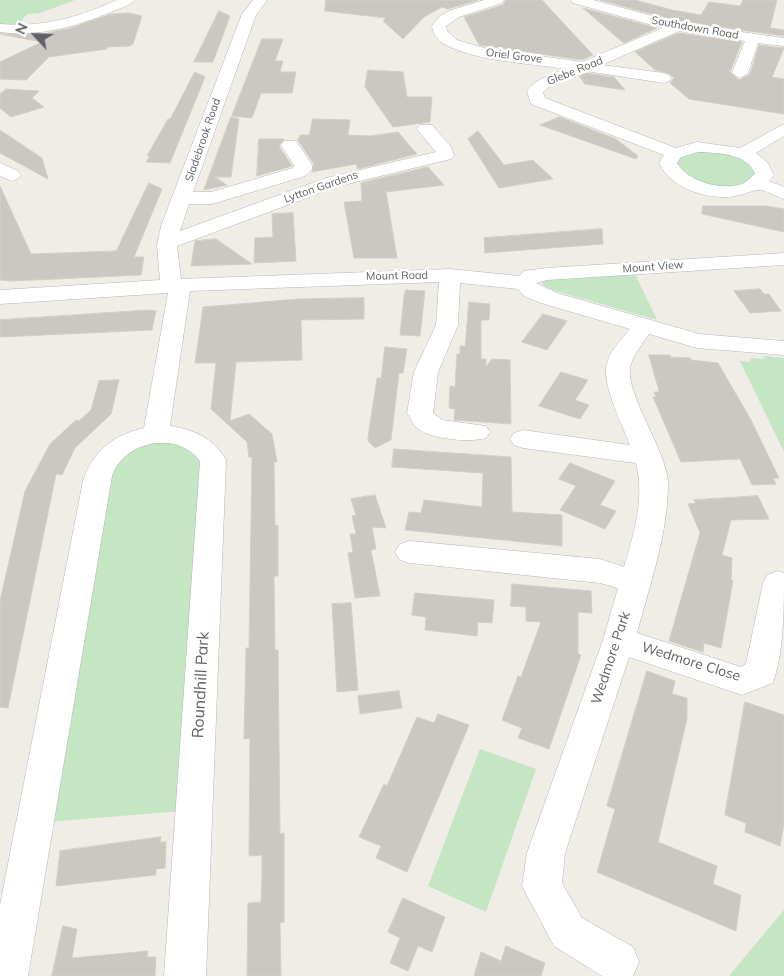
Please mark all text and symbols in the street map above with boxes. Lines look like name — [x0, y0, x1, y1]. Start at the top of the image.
north arrow — [10, 10, 60, 60]
street label: Southdown Road — [650, 14, 740, 42]
text: N — [11, 20, 32, 37]
street label: Oriel Grove — [485, 46, 543, 66]
street label: Glebe Road — [545, 54, 605, 88]
street label: Sladebrook Road — [183, 97, 223, 183]
street label: Lytton Gardens — [282, 168, 360, 206]
street label: Mount View — [622, 258, 684, 276]
street label: Mount Road — [366, 269, 428, 283]
street label: Wedmore Park — [588, 609, 634, 707]
street label: Roundhill Park — [189, 631, 213, 739]
street label: Wedmore Close — [639, 639, 743, 685]

